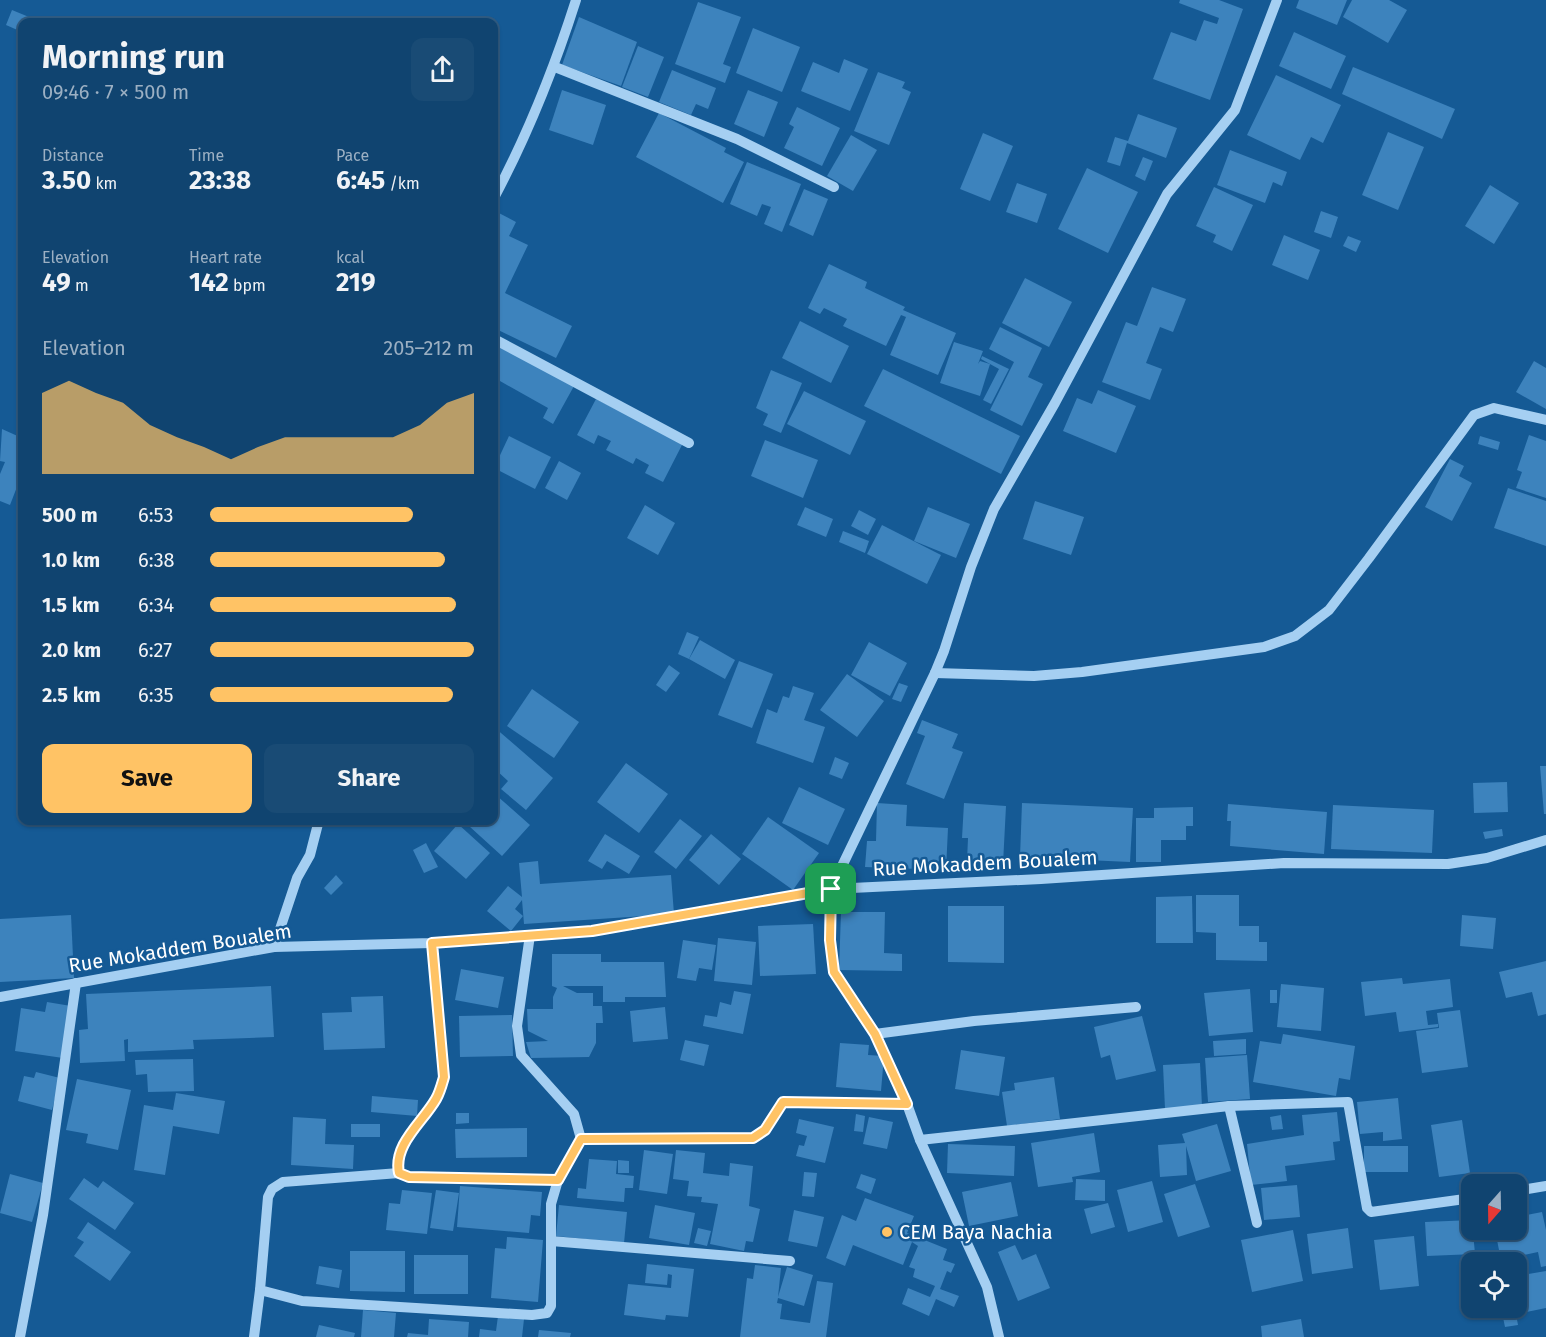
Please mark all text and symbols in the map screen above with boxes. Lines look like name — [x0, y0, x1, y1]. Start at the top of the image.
text: Morning run — [42, 37, 225, 77]
button: share — [411, 38, 474, 101]
text: 09:46 · 7 × 500 m — [42, 80, 189, 104]
text: Distance — [42, 146, 104, 165]
text: Time — [189, 146, 224, 165]
text: Pace — [336, 146, 369, 165]
text: 3.50 — [42, 165, 91, 196]
text: 23:38 — [189, 165, 251, 196]
text: 6:45 — [336, 165, 385, 196]
text: km — [91, 174, 117, 193]
text: /km — [385, 174, 420, 193]
text: Elevation — [42, 248, 109, 267]
text: Heart rate — [189, 248, 262, 267]
text: kcal — [336, 248, 365, 267]
text: 49 — [42, 267, 71, 298]
text: 142 — [189, 267, 229, 298]
text: 219 — [336, 267, 376, 298]
text: m — [71, 276, 89, 295]
text: bpm — [229, 276, 266, 295]
text: Elevation — [42, 336, 126, 360]
text: 205–212 m — [383, 336, 474, 360]
text: 500 m — [42, 503, 98, 527]
text: 6:53 — [138, 503, 173, 527]
text: 1.0 km — [42, 548, 100, 572]
text: 6:38 — [138, 548, 175, 572]
text: 1.5 km — [42, 593, 100, 617]
text: 6:34 — [138, 593, 174, 617]
text: 2.0 km — [42, 638, 101, 662]
text: 6:27 — [138, 638, 172, 662]
text: 2.5 km — [42, 683, 101, 707]
text: 6:35 — [138, 683, 174, 707]
button: Save — [42, 744, 252, 813]
button: Share — [264, 744, 474, 813]
street label: Rue Mokaddem Boualem — [872, 845, 1098, 881]
pin — [805, 863, 856, 914]
icon: arrive — [814, 872, 847, 905]
street label: Rue Mokaddem Boualem — [67, 919, 293, 977]
north arrow — [1461, 1174, 1527, 1240]
map controls — [1461, 1174, 1527, 1318]
place label: CEM Baya Nachia — [899, 1220, 1053, 1244]
marker: CEM Baya Nachia — [880, 1225, 894, 1239]
button: locate — [1461, 1252, 1527, 1318]

